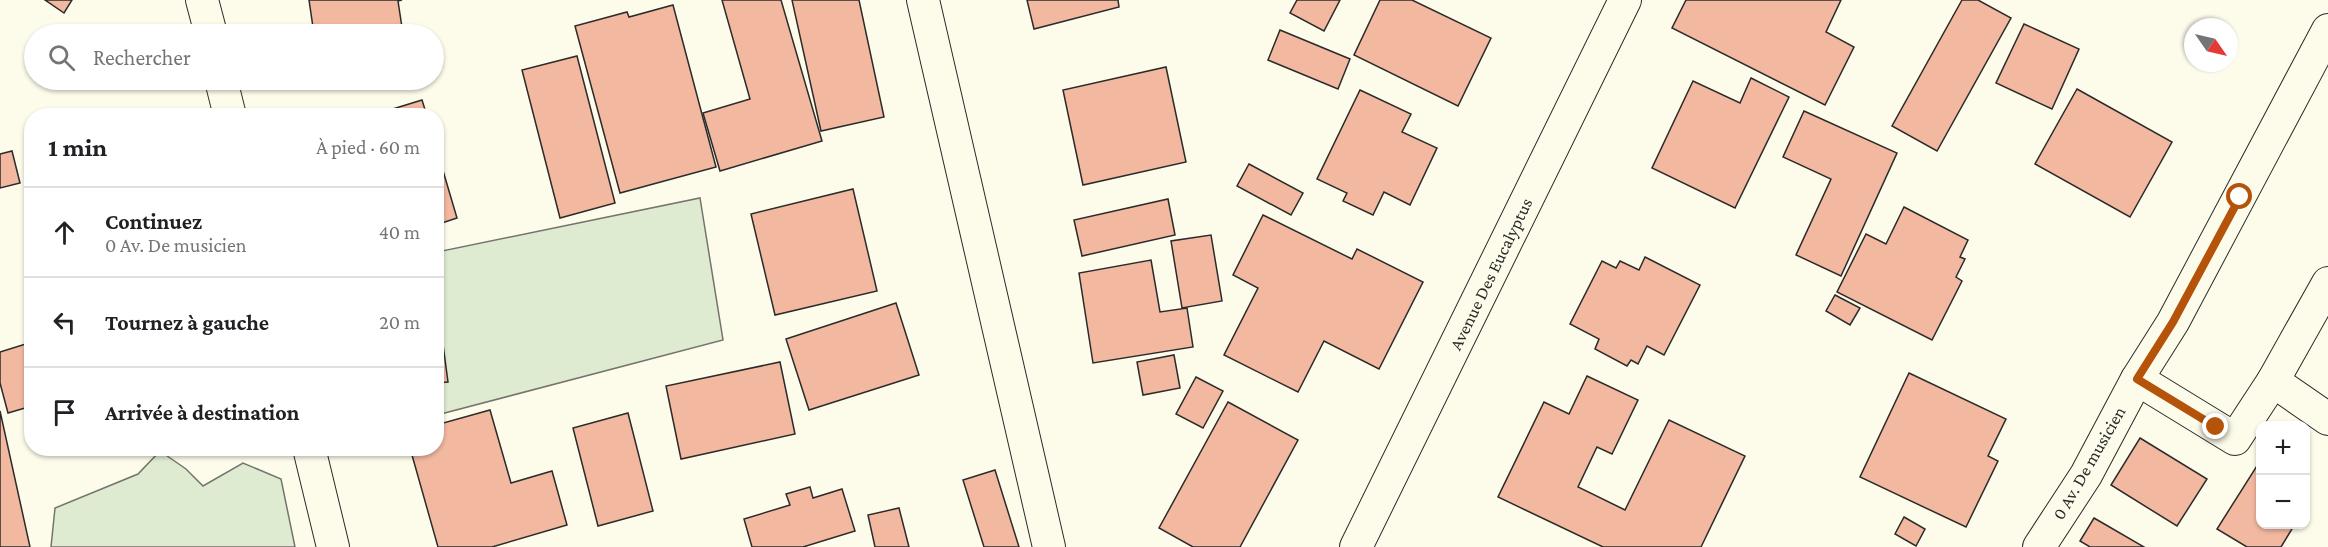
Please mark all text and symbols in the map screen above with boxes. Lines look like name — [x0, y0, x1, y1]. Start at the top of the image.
north arrow — [2184, 18, 2238, 72]
search box — [24, 24, 444, 90]
icon: search — [45, 41, 78, 74]
text: Rechercher — [93, 45, 191, 70]
text: 1 min — [48, 133, 107, 162]
text: À pied · 60 m — [316, 136, 420, 158]
route start — [2226, 183, 2252, 209]
street label: Avenue Des Eucalyptus — [1445, 195, 1537, 353]
text: Continuez — [105, 209, 202, 234]
icon: ahead — [48, 216, 81, 249]
text: 40 m — [379, 221, 420, 243]
text: 0 Av. De musicien — [105, 234, 247, 256]
icon: left — [48, 306, 81, 339]
text: Tournez à gauche — [105, 310, 269, 335]
text: 20 m — [379, 311, 420, 333]
icon: arrive — [48, 396, 81, 429]
text: Arrivée à destination — [105, 400, 299, 425]
street label: 0 Av. De musicien — [2048, 403, 2130, 523]
route end — [2202, 413, 2228, 439]
map controls — [2256, 421, 2310, 529]
button: + — [2256, 421, 2310, 475]
button: − — [2256, 475, 2310, 529]

